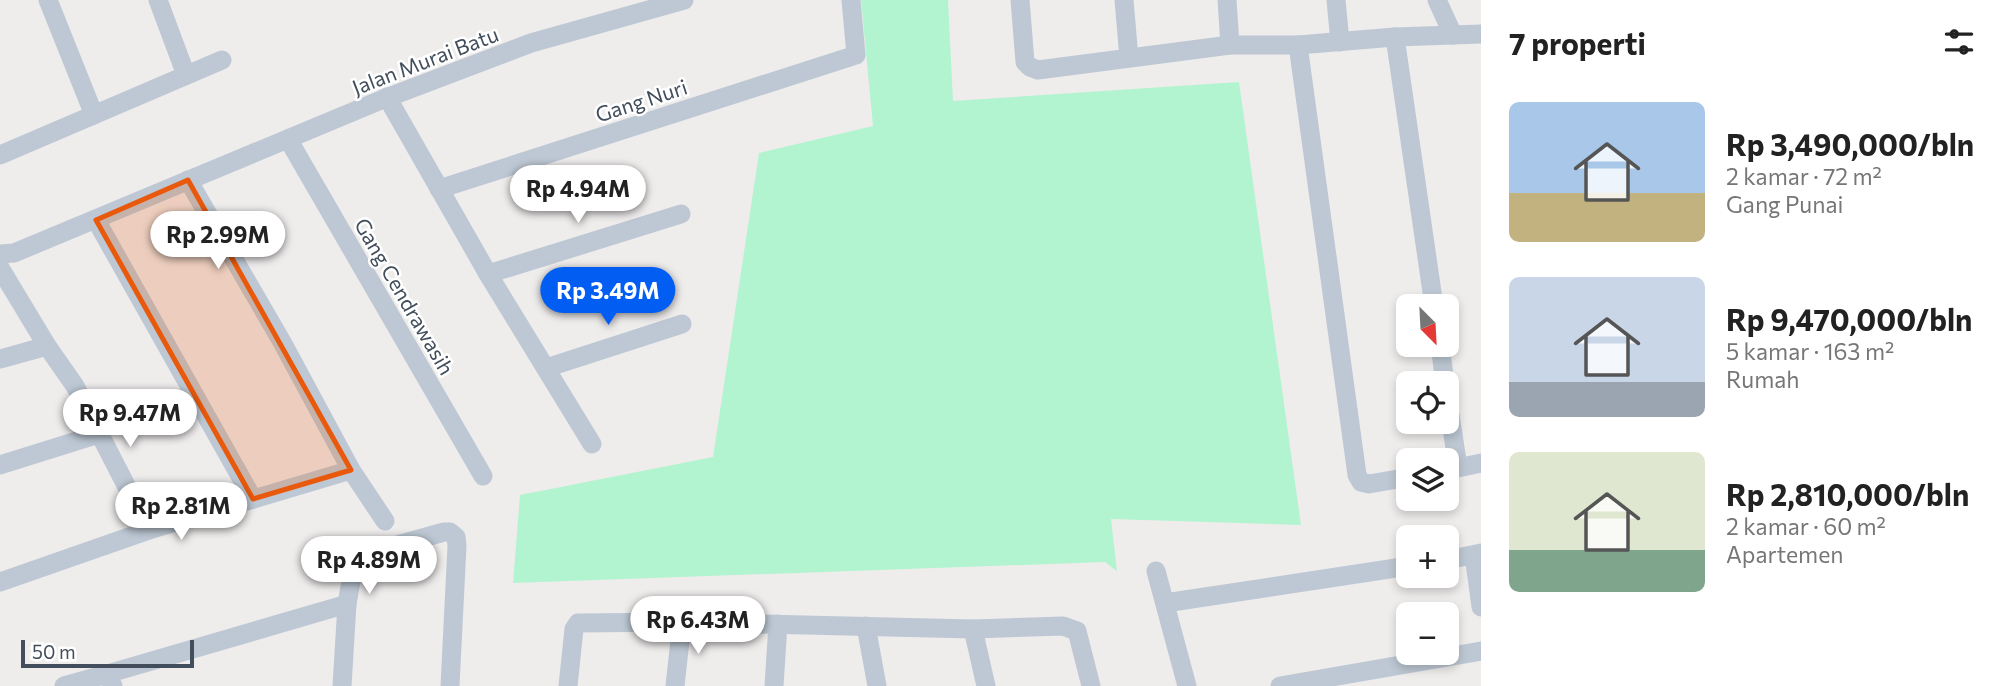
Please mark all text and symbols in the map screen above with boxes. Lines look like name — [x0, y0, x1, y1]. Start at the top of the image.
street label: Jalan Murai Batu — [348, 21, 502, 99]
icon: filters — [1940, 23, 1978, 61]
text: 7 properti — [1509, 24, 1646, 61]
street label: Gang Nuri — [592, 73, 690, 127]
text: Rp 3,490,000/bln — [1726, 125, 1974, 162]
icon: home — [1565, 130, 1649, 214]
text: 2 kamar · 72 m² — [1726, 162, 1882, 190]
pin: Rp 4.94M — [506, 166, 650, 225]
text: Rp 4.94M — [526, 174, 630, 202]
text: Gang Punai — [1726, 190, 1843, 218]
pin: Rp 2.99M — [146, 212, 290, 271]
street label: Gang Cendrawasih — [350, 213, 460, 379]
text: Rp 2.99M — [166, 220, 270, 248]
pin: Rp 3.49M — [536, 268, 680, 327]
text: Rp 3.49M — [556, 276, 660, 304]
north arrow — [1396, 294, 1460, 357]
map controls — [1396, 294, 1459, 665]
text: Rp 9,470,000/bln — [1726, 300, 1972, 337]
icon: home — [1565, 305, 1649, 389]
text: 5 kamar · 163 m² — [1726, 337, 1894, 365]
text: Rumah — [1726, 365, 1799, 393]
button: locate — [1396, 371, 1459, 434]
pin: Rp 9.47M — [58, 390, 202, 449]
text: Rp 9.47M — [79, 398, 181, 426]
button: layers — [1396, 448, 1459, 511]
text: Rp 2,810,000/bln — [1726, 475, 1969, 512]
icon: home — [1565, 480, 1649, 564]
pin: Rp 2.81M — [109, 482, 253, 542]
text: Rp 2.81M — [131, 491, 231, 519]
text: 2 kamar · 60 m² — [1726, 512, 1886, 540]
button: + — [1396, 525, 1459, 588]
pin: Rp 4.89M — [297, 536, 441, 596]
text: Apartemen — [1726, 540, 1843, 568]
text: Rp 4.89M — [317, 545, 421, 573]
pin: Rp 6.43M — [626, 596, 770, 656]
button: − — [1396, 602, 1459, 665]
text: Rp 6.43M — [646, 605, 750, 633]
scale bar — [21, 637, 194, 669]
text: 50 m — [32, 640, 76, 663]

